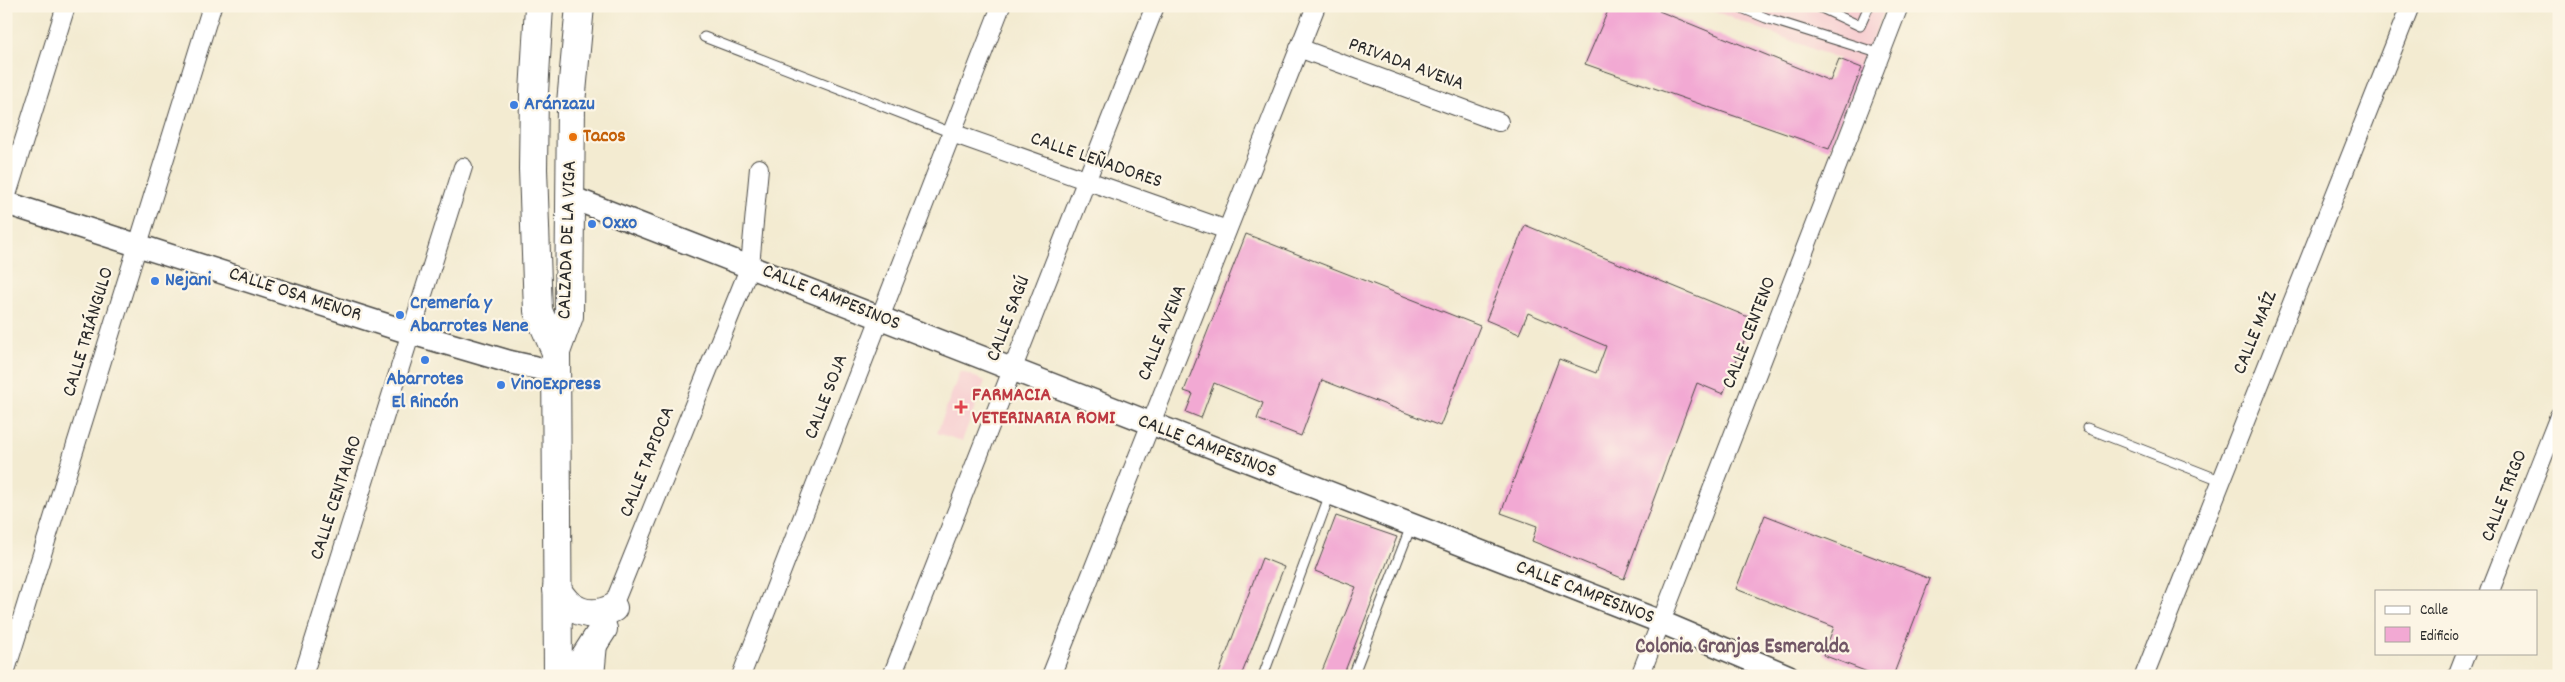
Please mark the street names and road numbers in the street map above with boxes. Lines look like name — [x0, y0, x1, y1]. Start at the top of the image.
street label: PRIVADA AVENA — [1344, 31, 1468, 99]
street label: CALLE LEÑADORES — [1026, 125, 1166, 197]
street label: CALZADA DE LA VIGA — [551, 160, 585, 320]
street label: CALLE CAMPESINOS — [758, 258, 904, 338]
street label: CALLE OSA MENOR — [225, 260, 365, 330]
street label: CALLE TRIÁNGULO — [56, 264, 122, 400]
street label: CALLE SAGÚ — [980, 272, 1038, 366]
street label: CALLE CENTENO — [1716, 273, 1784, 393]
street label: CALLE AVENA — [1131, 281, 1195, 385]
street label: CALLE MAÍZ — [2227, 287, 2286, 379]
street label: CALLE SOJA — [798, 350, 856, 444]
street label: CALLE TAPIOCA — [613, 402, 683, 522]
street label: CALLE CAMPESINOS — [1134, 408, 1280, 486]
street label: CALLE CENTAURO — [304, 432, 370, 564]
street label: CALLE TRIGO — [2475, 446, 2535, 546]
street label: CALLE CAMPESINOS — [1512, 554, 1658, 632]

